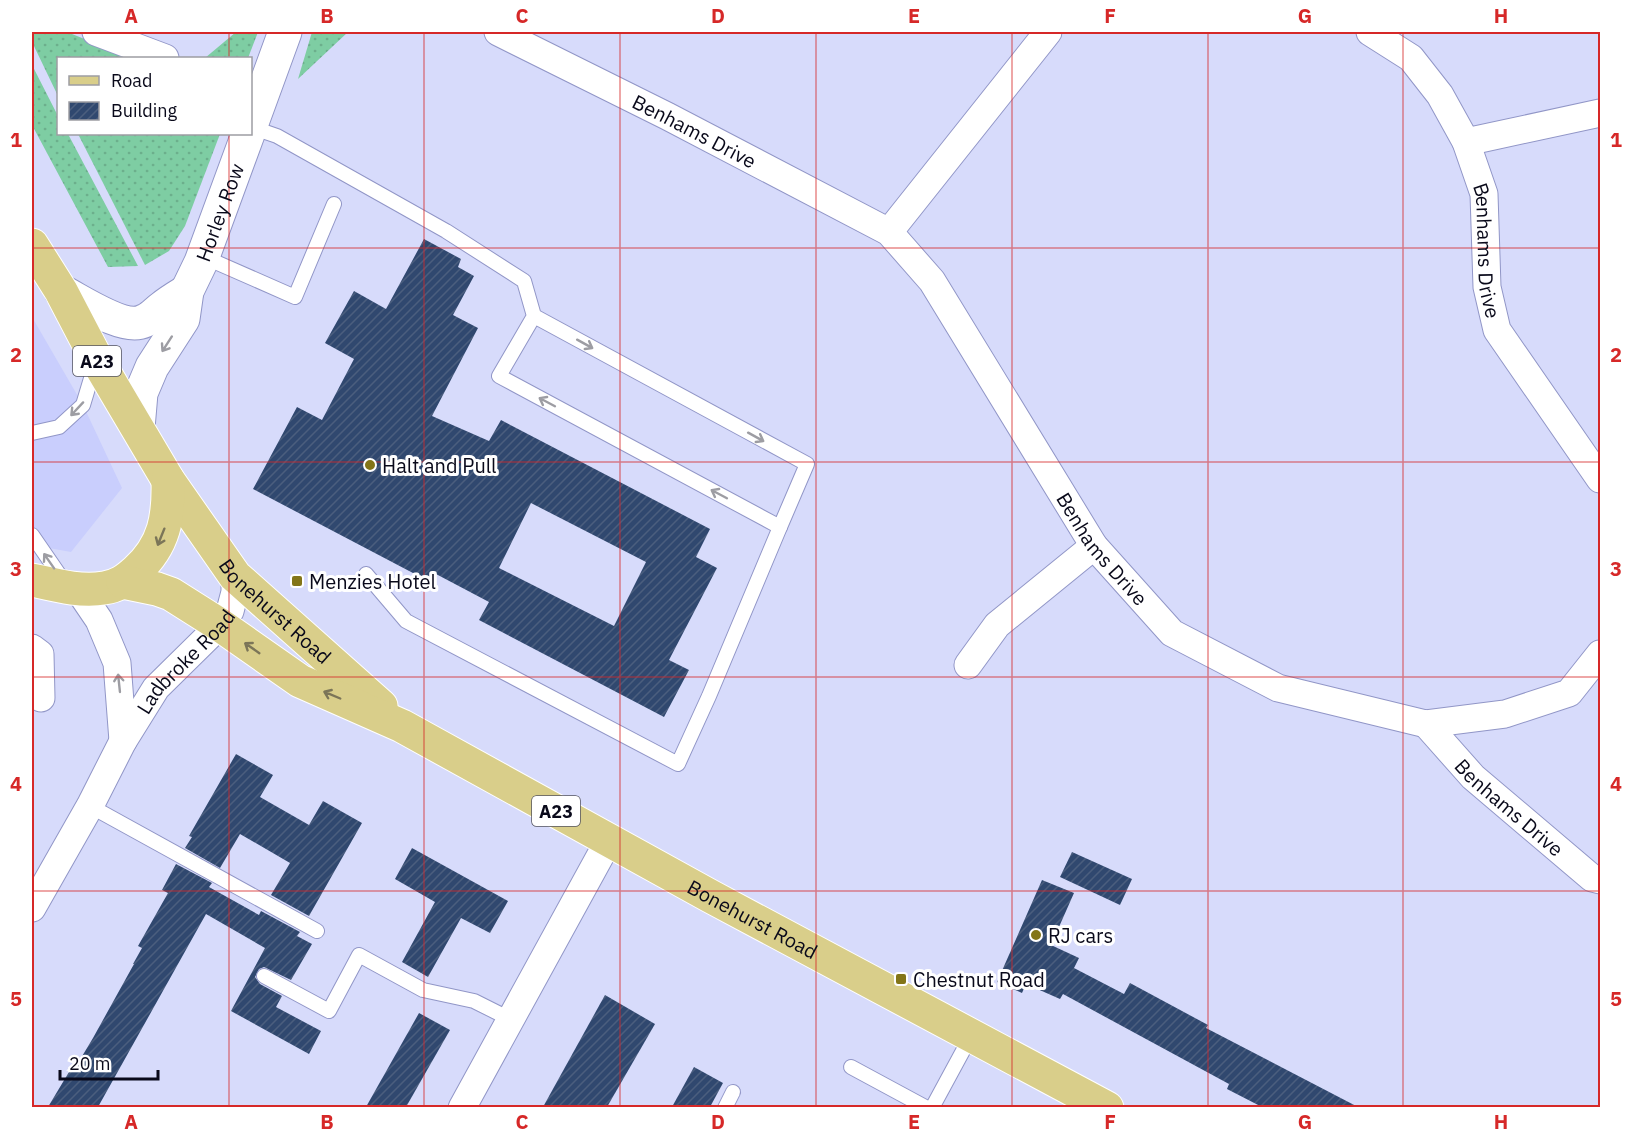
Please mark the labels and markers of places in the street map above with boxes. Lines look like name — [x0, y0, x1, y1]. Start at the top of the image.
place label: Halt and Pull — [382, 452, 497, 479]
marker: Halt and Pull — [363, 458, 377, 472]
place label: Menzies Hotel — [309, 568, 436, 595]
marker: Menzies Hotel — [290, 574, 304, 588]
place label: RJ cars — [1048, 922, 1113, 949]
marker: RJ cars — [1029, 928, 1043, 942]
place label: Chestnut Road — [913, 966, 1045, 993]
marker: Chestnut Road — [894, 972, 908, 986]

